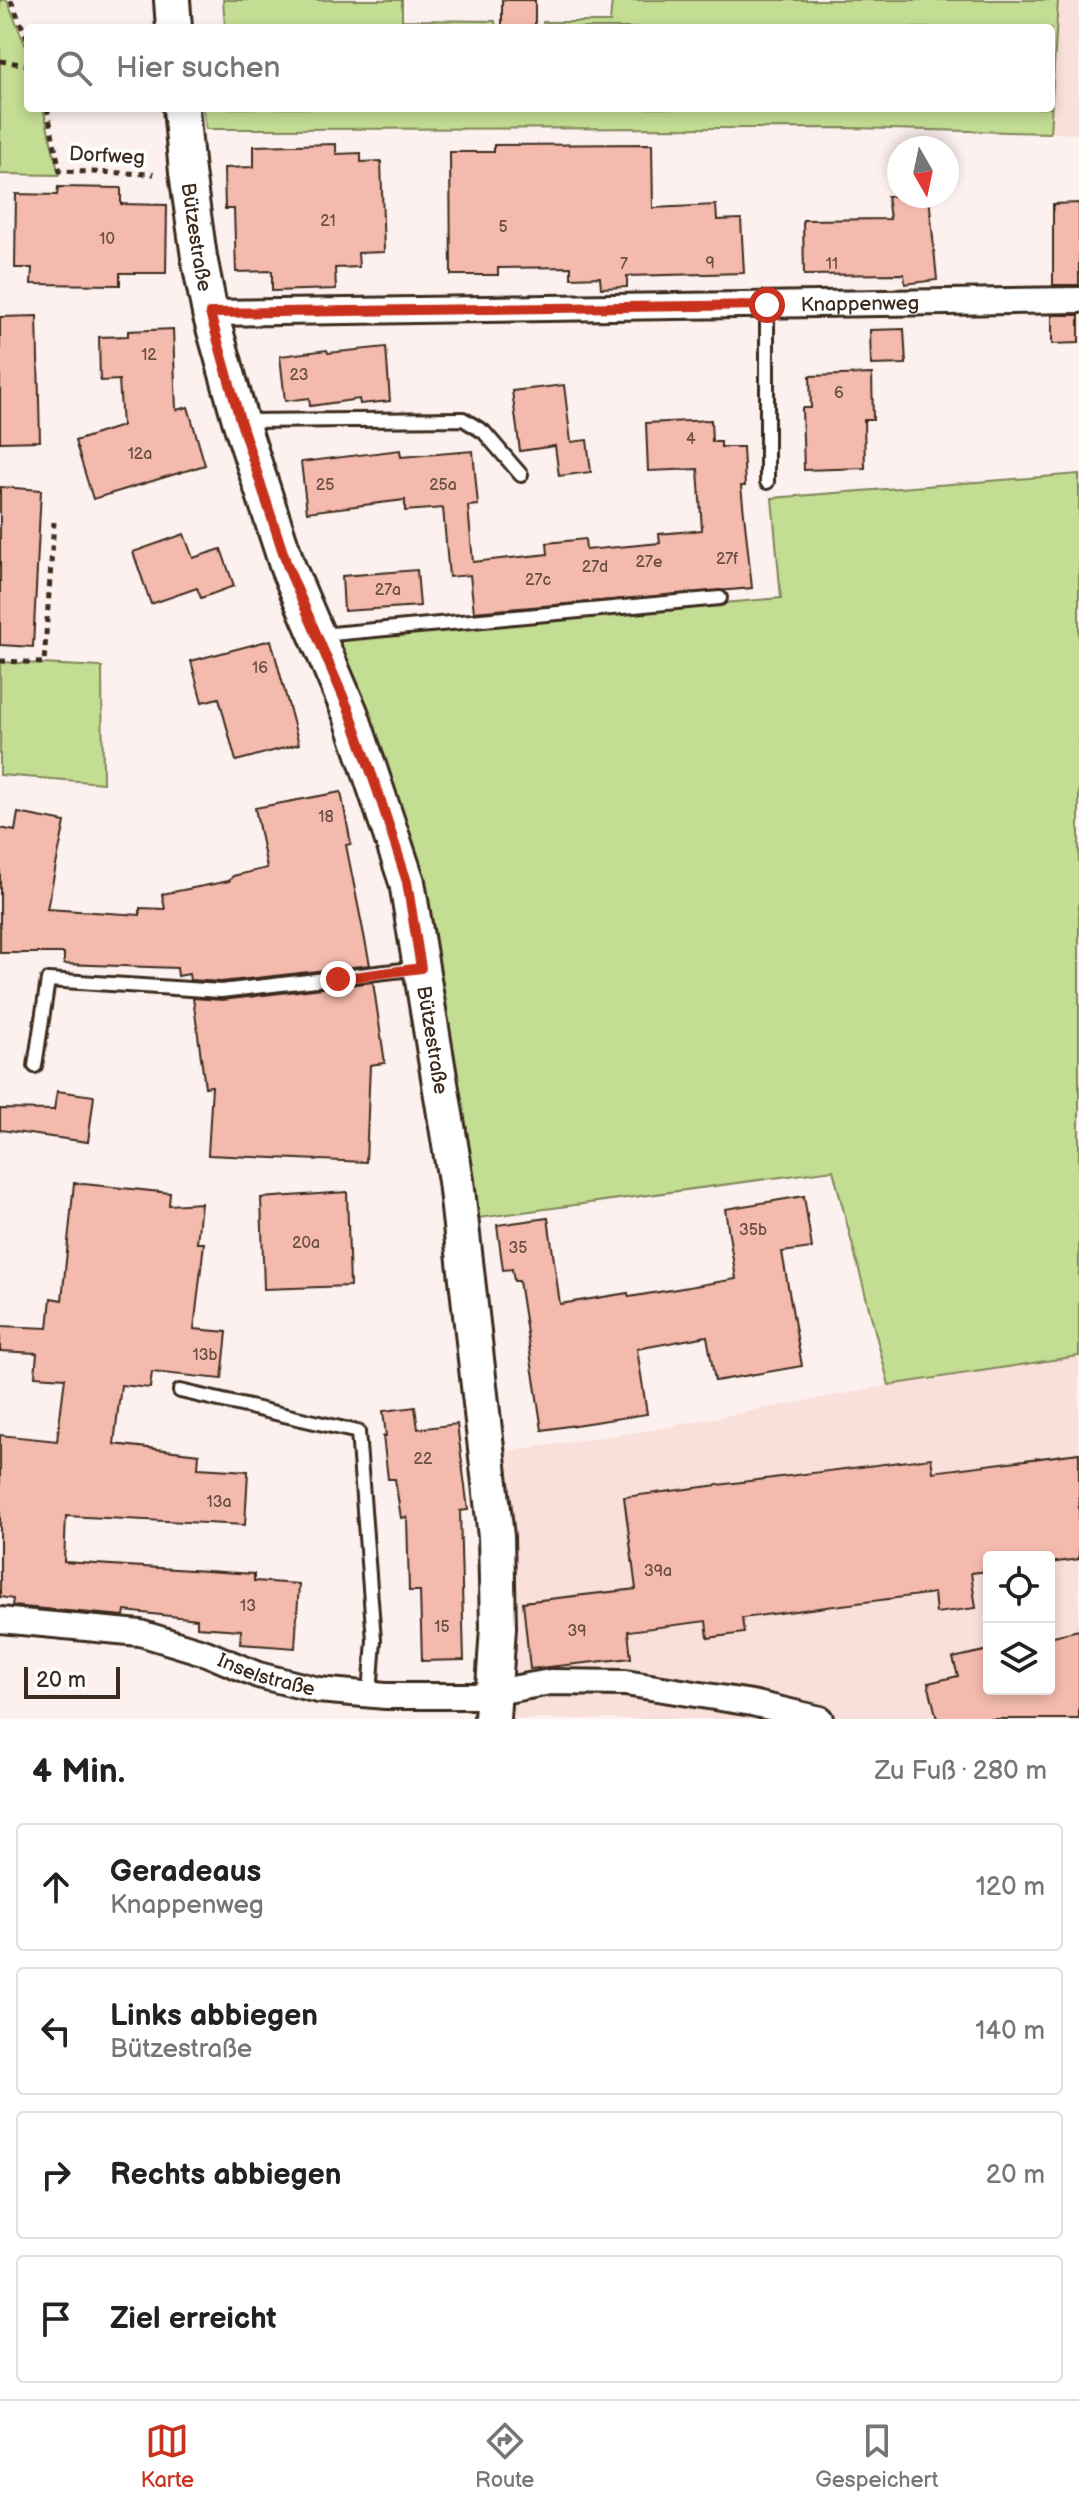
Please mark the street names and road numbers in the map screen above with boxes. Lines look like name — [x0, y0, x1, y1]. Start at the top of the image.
street label: Dorfweg — [68, 142, 145, 170]
street label: Bützestraße — [176, 181, 216, 294]
street label: Knappenweg — [801, 291, 919, 317]
street label: Bützestraße — [411, 984, 453, 1096]
street label: Inselstraße — [214, 1648, 318, 1702]

